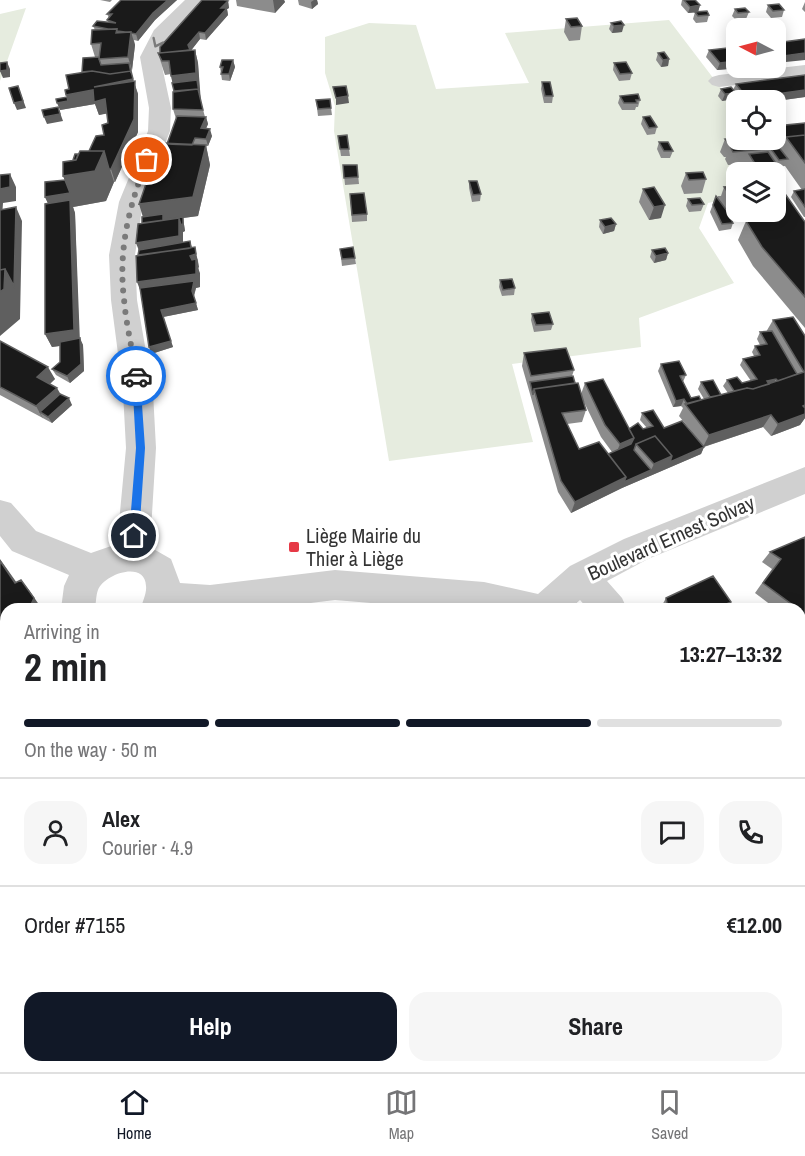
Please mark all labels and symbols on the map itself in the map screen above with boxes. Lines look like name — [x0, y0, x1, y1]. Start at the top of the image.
north arrow — [726, 18, 786, 78]
one-way arrow — [152, 36, 164, 47]
pin — [121, 134, 172, 185]
courier — [106, 346, 166, 406]
street label: Boulevard Ernest Solvay — [583, 488, 759, 586]
pin — [108, 510, 159, 561]
place label: Liège Mairie du Thier à Liège — [306, 522, 421, 572]
marker: Liège Mairie du Thier à Liège — [287, 540, 301, 554]

